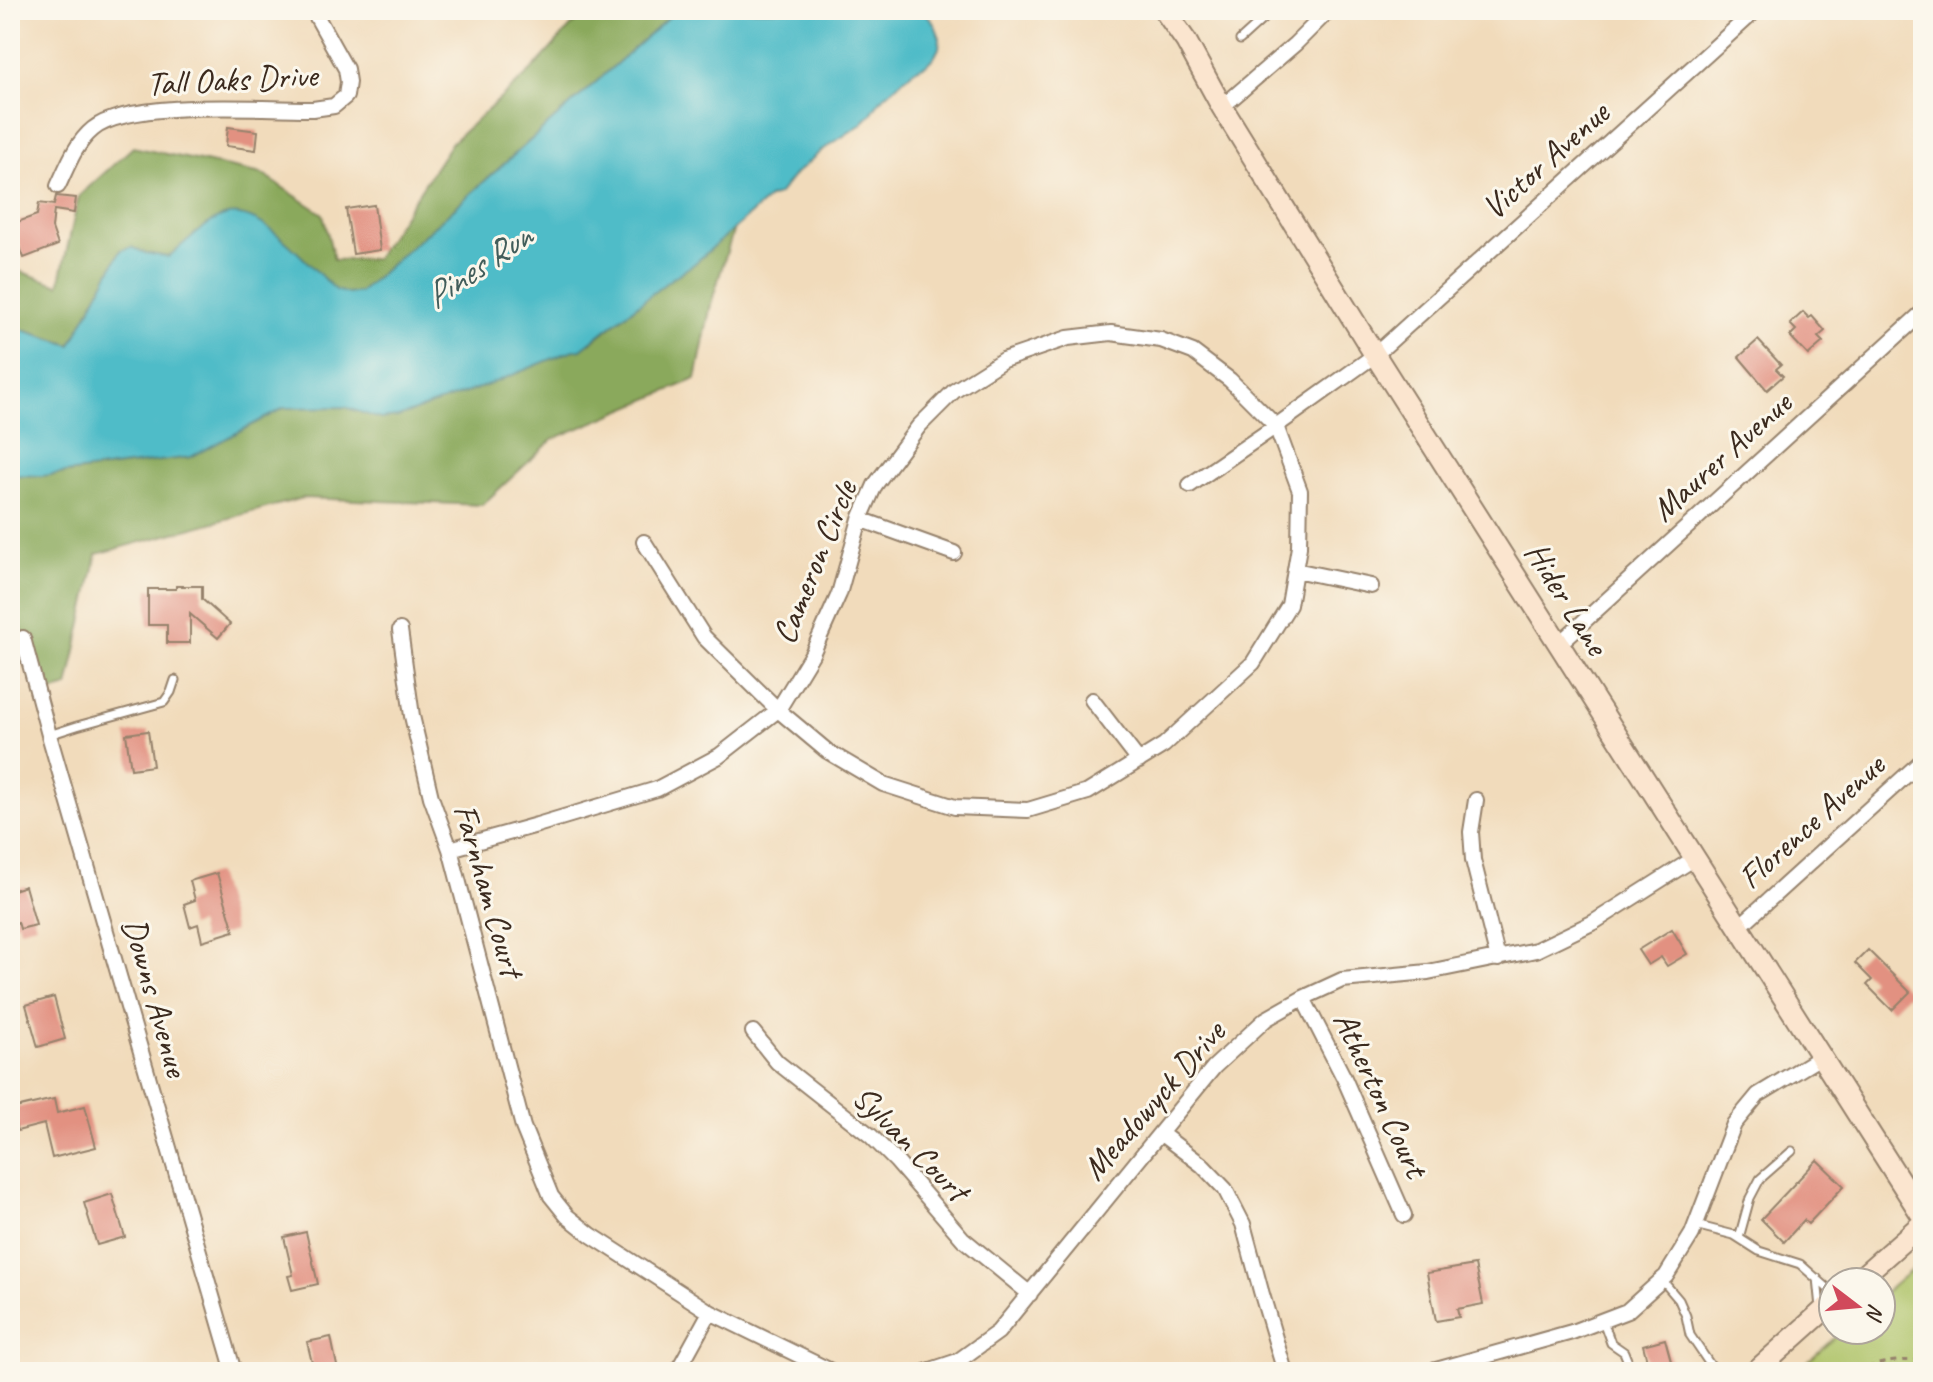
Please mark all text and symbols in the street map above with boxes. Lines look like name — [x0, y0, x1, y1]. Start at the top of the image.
street label: Tall Oaks Drive — [146, 53, 321, 105]
street label: Victor Avenue — [1472, 90, 1619, 228]
water label: Pines Run — [415, 211, 544, 319]
street label: Maurer Avenue — [1642, 381, 1801, 530]
street label: Cameron Circle — [762, 472, 867, 650]
street label: Hider Lane — [1516, 533, 1620, 665]
street label: Florence Avenue — [1729, 743, 1894, 898]
street label: Farnham Court — [444, 799, 535, 986]
street label: Downs Avenue — [113, 913, 200, 1083]
street label: Atherton Court — [1324, 1004, 1440, 1187]
street label: Meadowyck Drive — [1072, 1010, 1235, 1189]
street label: Sylvan Court — [844, 1076, 982, 1214]
north arrow — [1817, 1266, 1897, 1346]
text: N — [1859, 1301, 1891, 1325]

